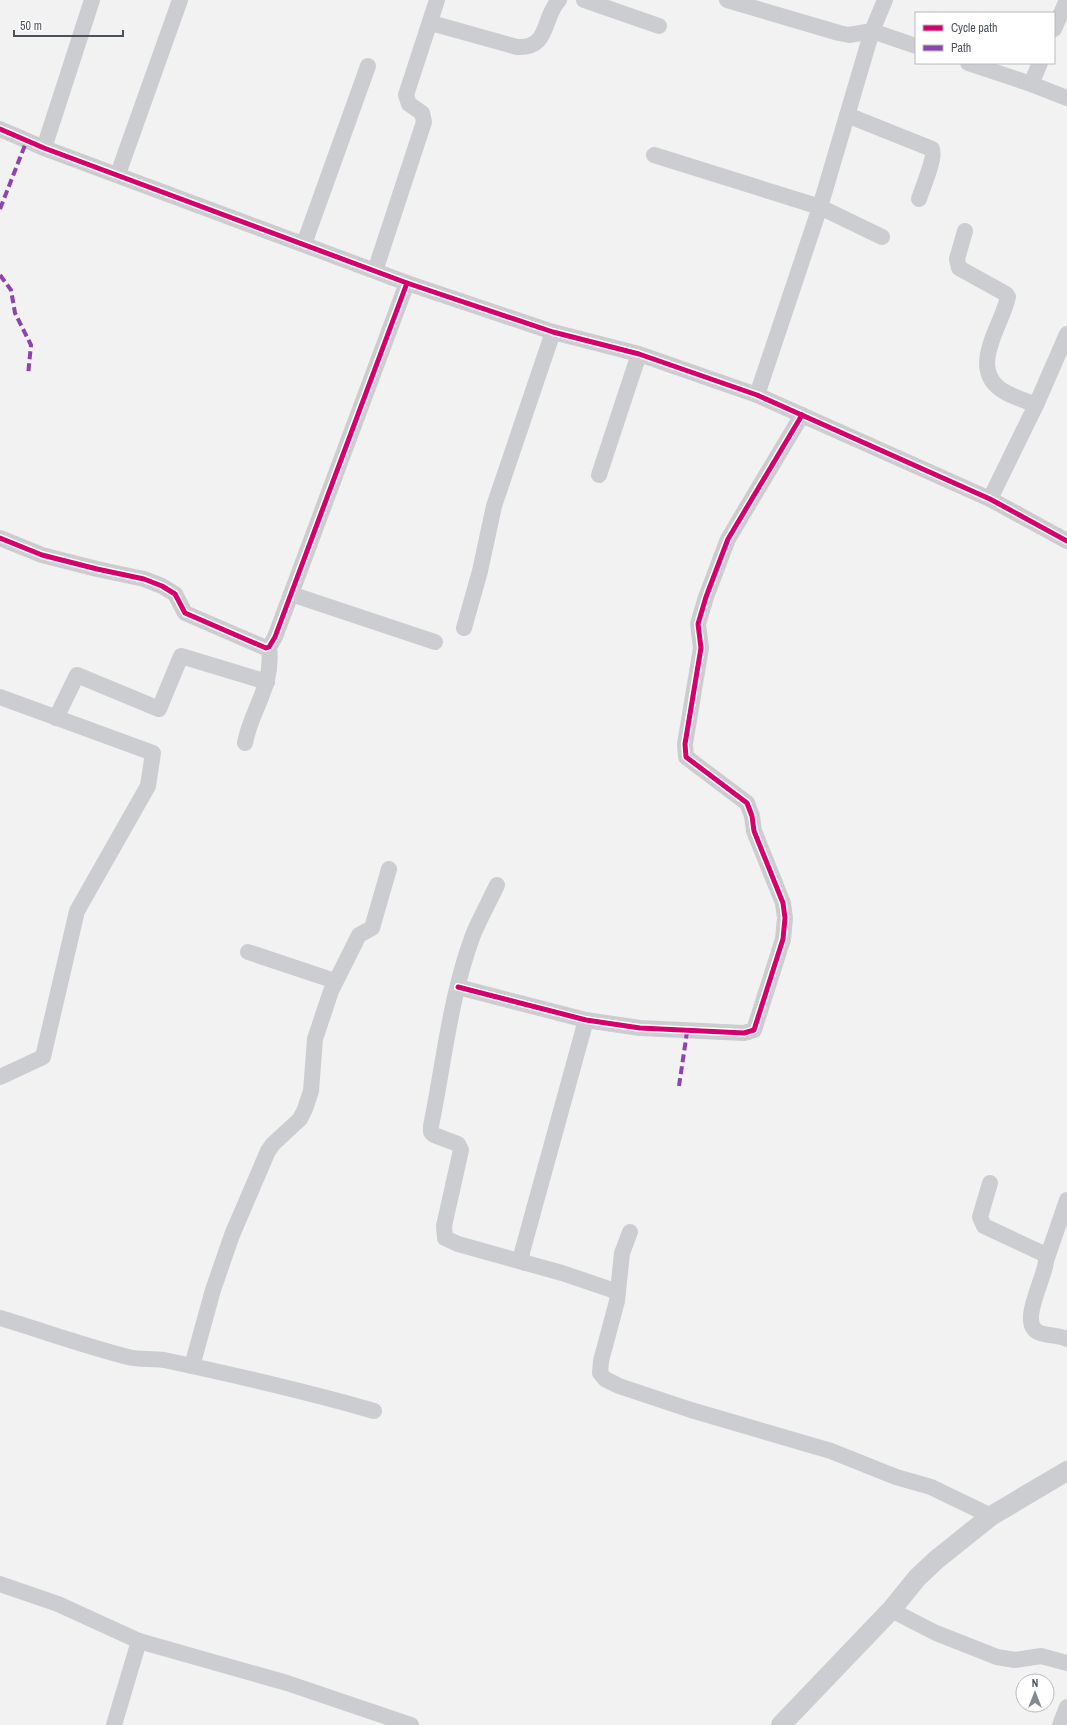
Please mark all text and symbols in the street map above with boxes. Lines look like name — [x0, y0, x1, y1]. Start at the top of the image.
scale bar — [14, 12, 123, 38]
legend — [915, 12, 1055, 64]
text: 50 m — [20, 18, 42, 34]
text: Cycle path — [951, 20, 998, 36]
text: Path — [951, 40, 971, 56]
north arrow — [1015, 1673, 1055, 1713]
text: N — [1032, 1676, 1038, 1690]

